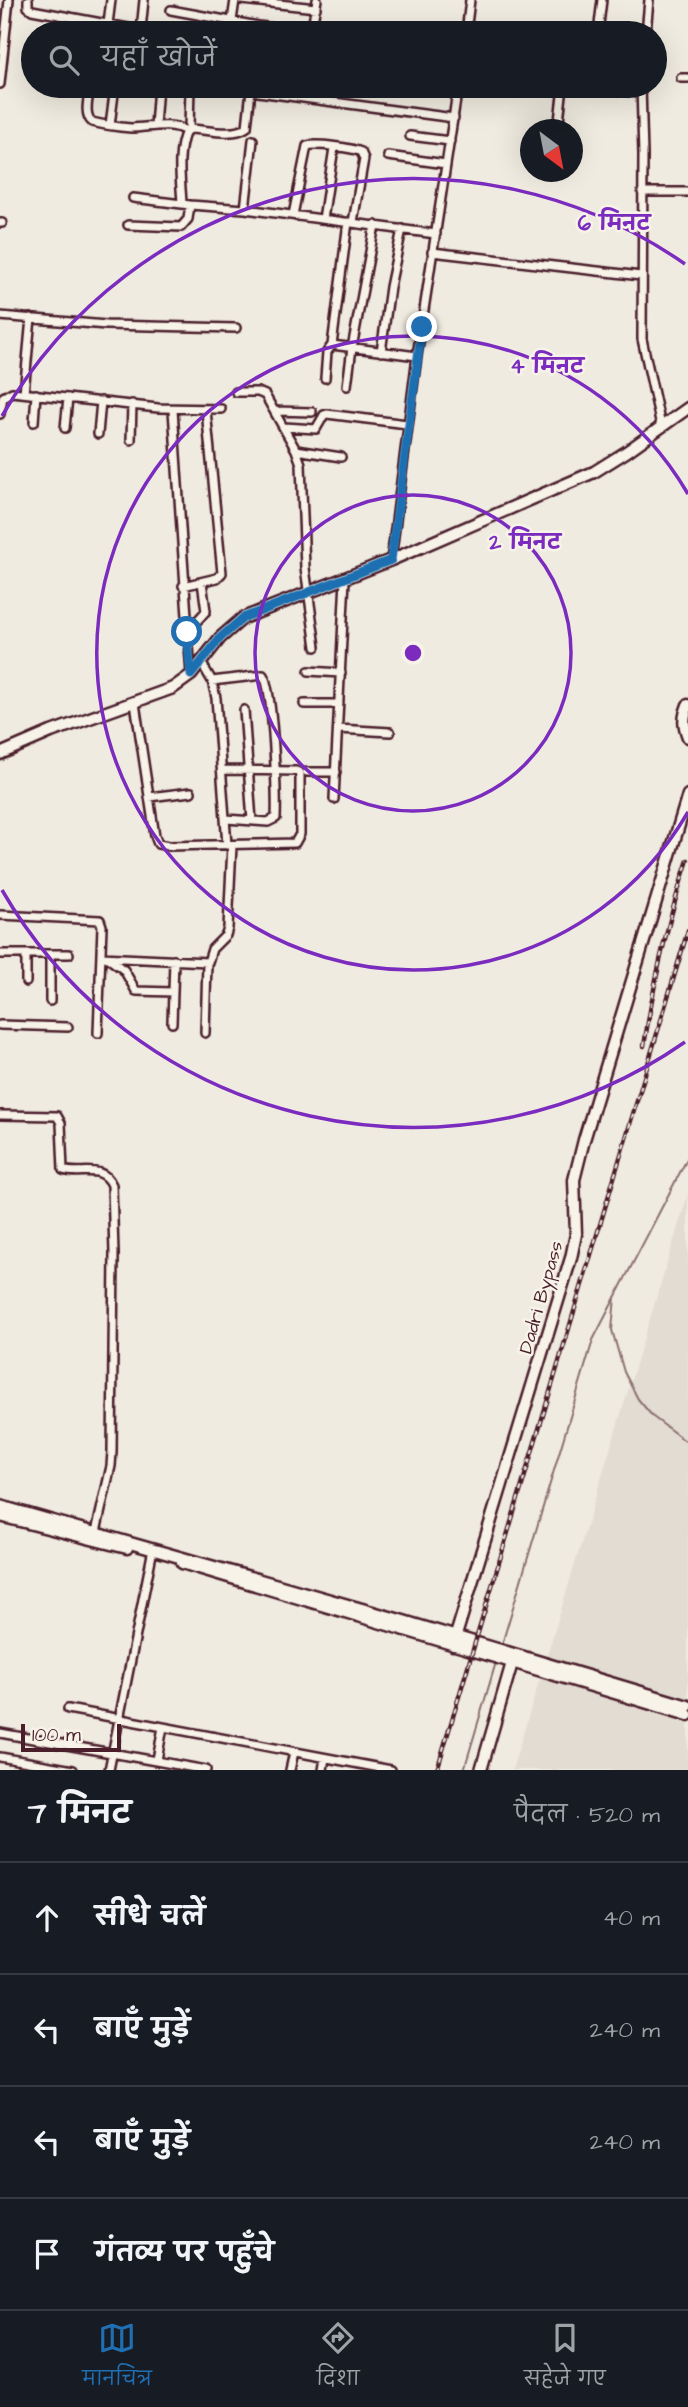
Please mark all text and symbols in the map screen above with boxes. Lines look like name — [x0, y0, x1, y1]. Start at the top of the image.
search box — [21, 21, 667, 98]
text: यहाँ खोजें — [101, 40, 217, 76]
icon: search — [45, 41, 83, 79]
north arrow — [520, 119, 583, 182]
text: 6 मिनट — [578, 207, 652, 238]
route end — [406, 311, 437, 342]
text: 4 मिनट — [510, 350, 586, 381]
text: 2 मिनट — [488, 526, 563, 557]
route start — [171, 616, 202, 647]
centre of rings — [401, 641, 425, 665]
street label: Dadri Bypass — [512, 1238, 571, 1357]
scale bar — [21, 1721, 121, 1753]
text: 100 m — [32, 1722, 81, 1749]
text: 7 मिनट — [28, 1793, 131, 1835]
text: पैदल · 520 m — [514, 1799, 660, 1831]
icon: ahead — [28, 1899, 66, 1937]
text: सीधे चलें — [95, 1899, 205, 1935]
text: 40 m — [603, 1902, 660, 1934]
icon: left — [28, 2011, 66, 2049]
text: बाएँ मुड़ें — [95, 2011, 190, 2047]
text: 240 m — [590, 2014, 660, 2046]
icon: left — [28, 2123, 66, 2161]
text: बाएँ मुड़ें — [95, 2123, 190, 2159]
text: 240 m — [590, 2126, 660, 2158]
icon: arrive — [28, 2235, 66, 2273]
text: गंतव्य पर पहुँचे — [95, 2235, 274, 2271]
tab: मानचित्र — [82, 2319, 152, 2399]
tab: दिशा — [316, 2319, 360, 2399]
tab: सहेजे गए — [524, 2319, 606, 2399]

